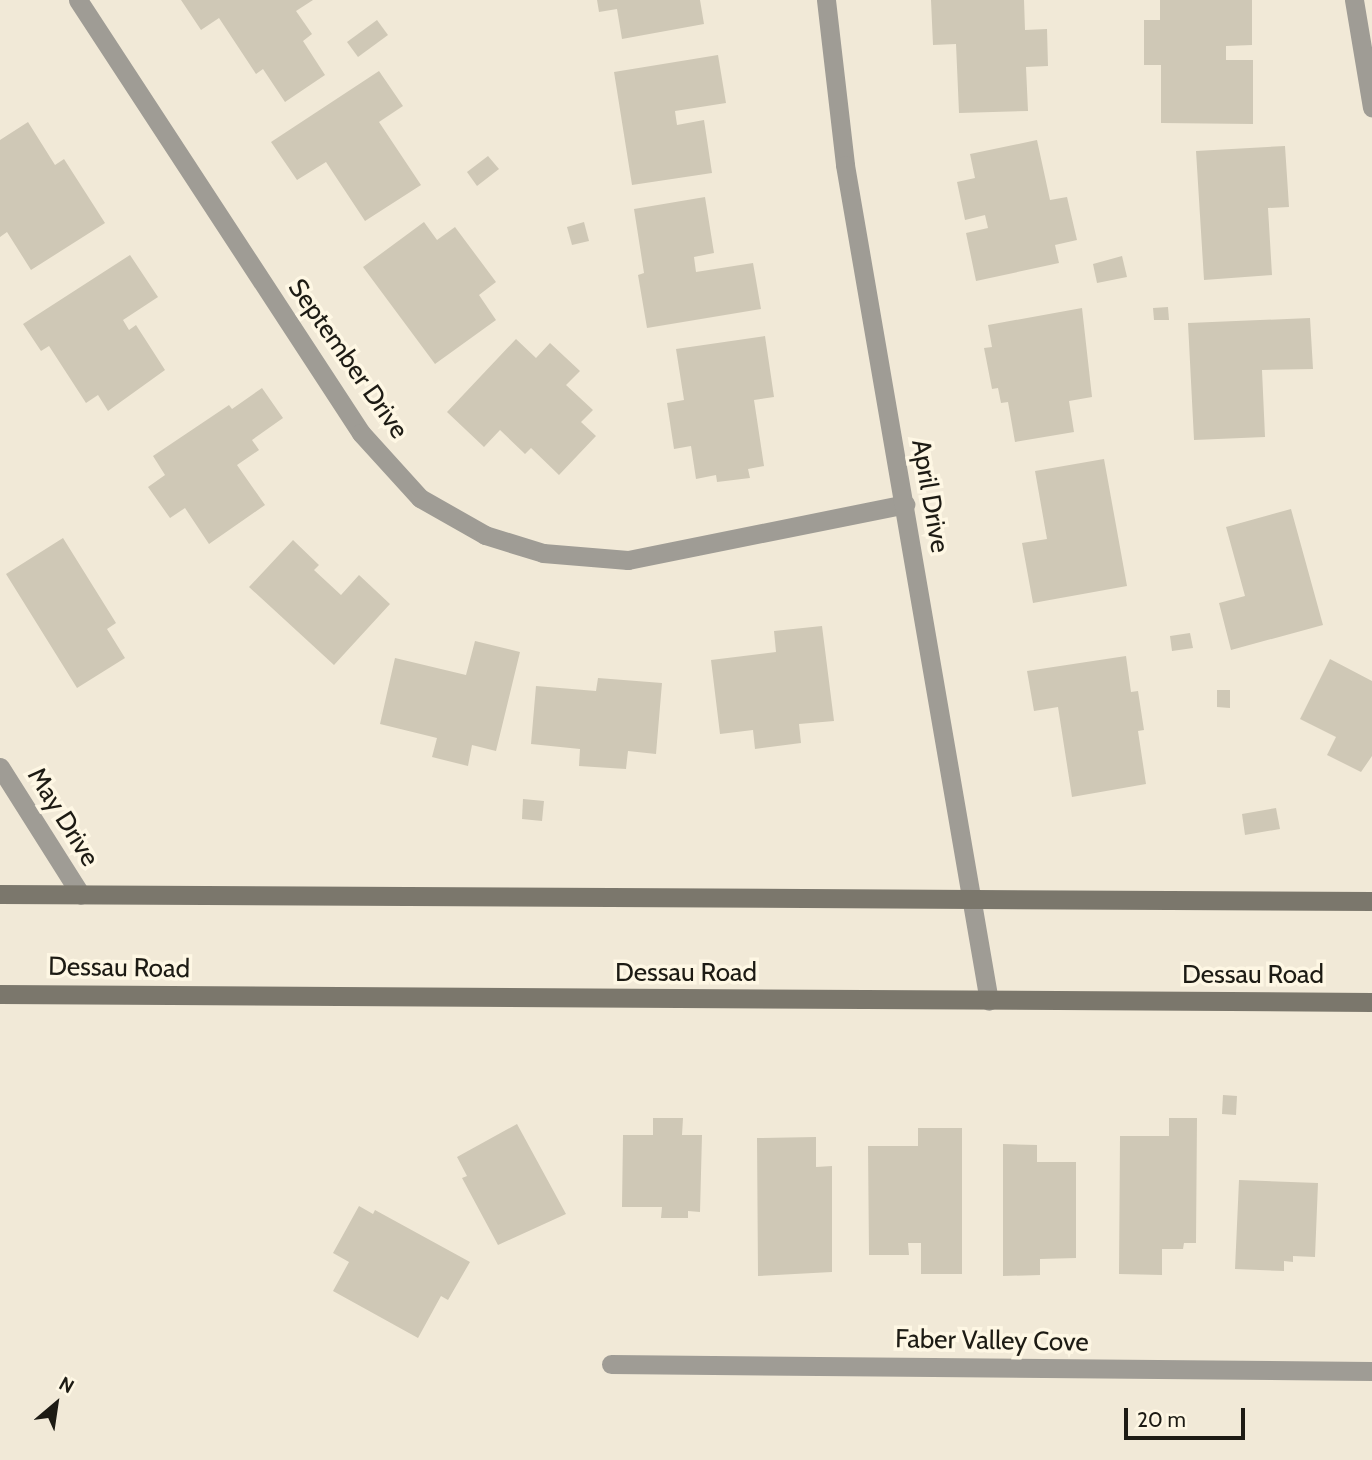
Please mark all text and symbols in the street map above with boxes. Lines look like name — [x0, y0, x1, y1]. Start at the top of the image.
street label: September Drive — [281, 273, 415, 445]
street label: April Drive — [905, 437, 955, 555]
street label: May Drive — [21, 762, 105, 872]
street label: Dessau Road — [48, 951, 190, 985]
street label: Dessau Road — [615, 957, 757, 989]
street label: Dessau Road — [1182, 959, 1324, 991]
street label: Faber Valley Cove — [895, 1324, 1089, 1358]
north arrow — [21, 1369, 91, 1439]
text: N — [55, 1372, 78, 1399]
scale bar — [1127, 1394, 1248, 1438]
text: 20 m — [1137, 1407, 1186, 1432]

